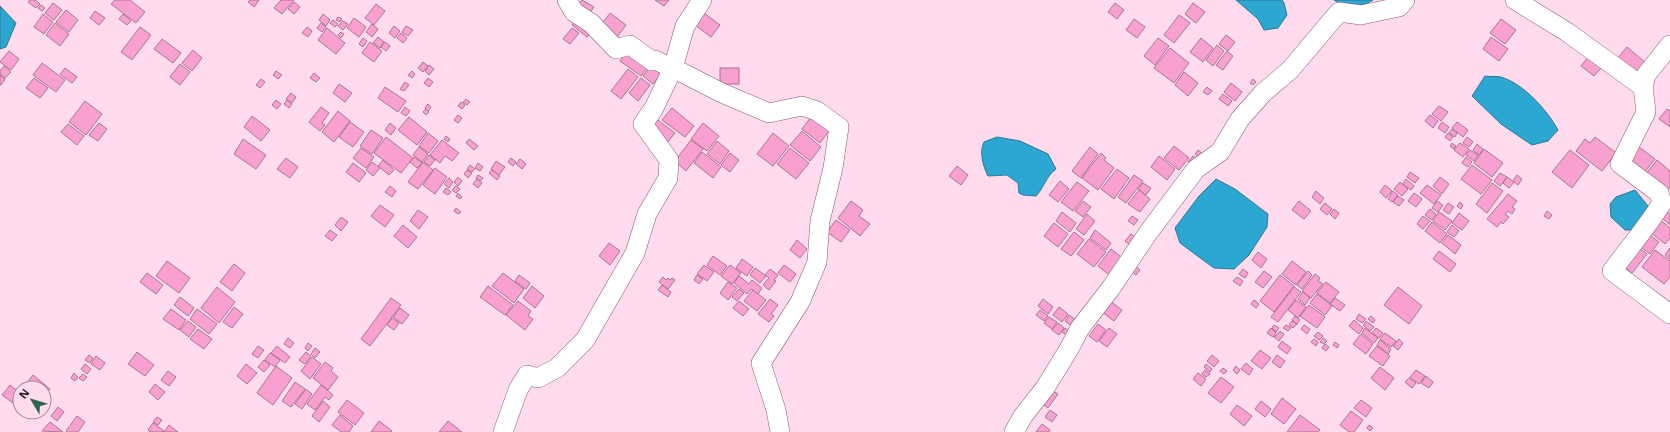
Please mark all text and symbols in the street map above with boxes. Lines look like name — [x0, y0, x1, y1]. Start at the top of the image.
north arrow — [12, 380, 52, 420]
text: N — [15, 385, 32, 402]

